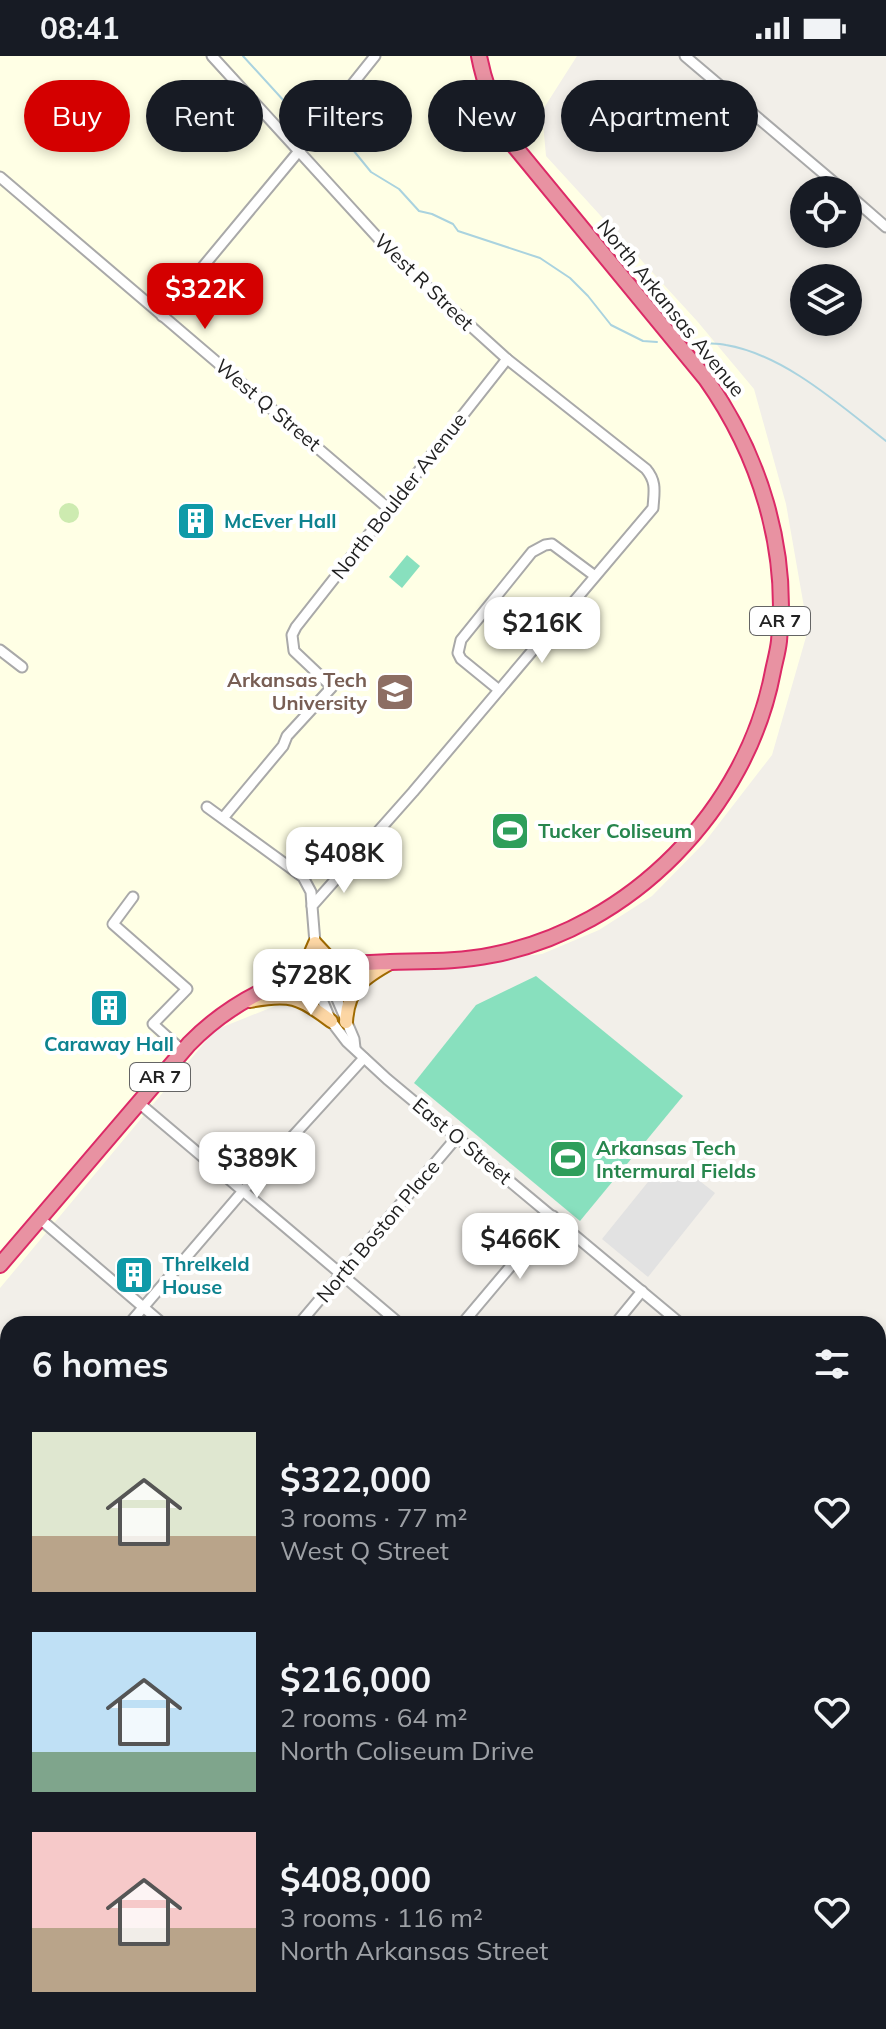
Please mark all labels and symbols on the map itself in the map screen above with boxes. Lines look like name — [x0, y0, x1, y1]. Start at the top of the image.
street label: North Arkansas Avenue — [592, 214, 751, 401]
street label: West R Street — [369, 228, 479, 335]
pin: $322K — [149, 263, 261, 331]
street label: West Q Street — [211, 353, 326, 456]
street label: North Boulder Avenue — [326, 407, 471, 584]
building icon: McEver Hall — [175, 500, 217, 542]
place label: McEver Hall — [224, 508, 337, 533]
pin: $216K — [486, 597, 598, 665]
road number: AR 7 — [750, 607, 810, 635]
place label: Arkansas Tech University — [227, 667, 367, 715]
school or university icon: Arkansas Tech University — [374, 671, 416, 713]
sports icon: Tucker Coliseum — [489, 810, 531, 852]
place label: Tucker Coliseum — [538, 818, 692, 843]
pin: $408K — [288, 827, 400, 895]
pin: $728K — [255, 949, 367, 1017]
building icon: Caraway Hall — [88, 987, 130, 1029]
place label: Caraway Hall — [44, 1031, 174, 1056]
road number: AR 7 — [130, 1063, 190, 1091]
street label: East O Street — [408, 1092, 517, 1189]
pin: $389K — [201, 1132, 313, 1200]
place label: Arkansas Tech Intermural Fields — [596, 1135, 756, 1183]
sports icon: Arkansas Tech Intermural Fields — [547, 1138, 589, 1180]
street label: North Boston Place — [311, 1154, 445, 1307]
pin: $466K — [464, 1213, 576, 1281]
place label: Threlkeld House — [162, 1251, 250, 1299]
building icon: Threlkeld House — [113, 1254, 155, 1296]

